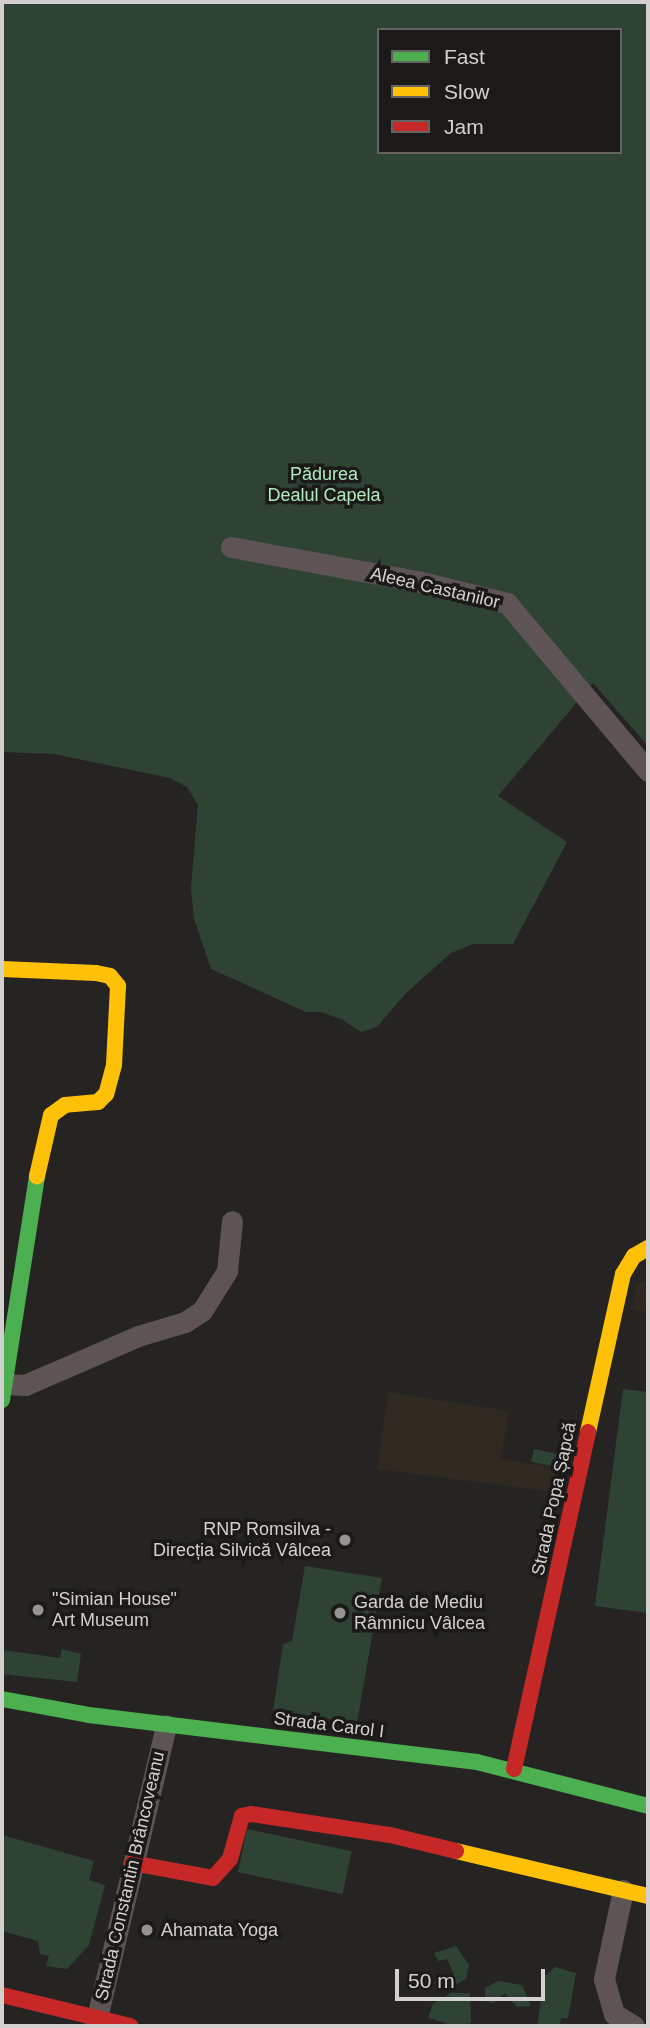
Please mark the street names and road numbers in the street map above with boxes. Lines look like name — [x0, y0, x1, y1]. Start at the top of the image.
street label: Aleea Castanilor — [368, 563, 502, 613]
street label: Strada Popa Șapcă — [527, 1420, 581, 1578]
street label: Strada Carol I — [273, 1708, 385, 1742]
street label: Strada Constantin Brâncoveanu — [91, 1749, 169, 2003]

